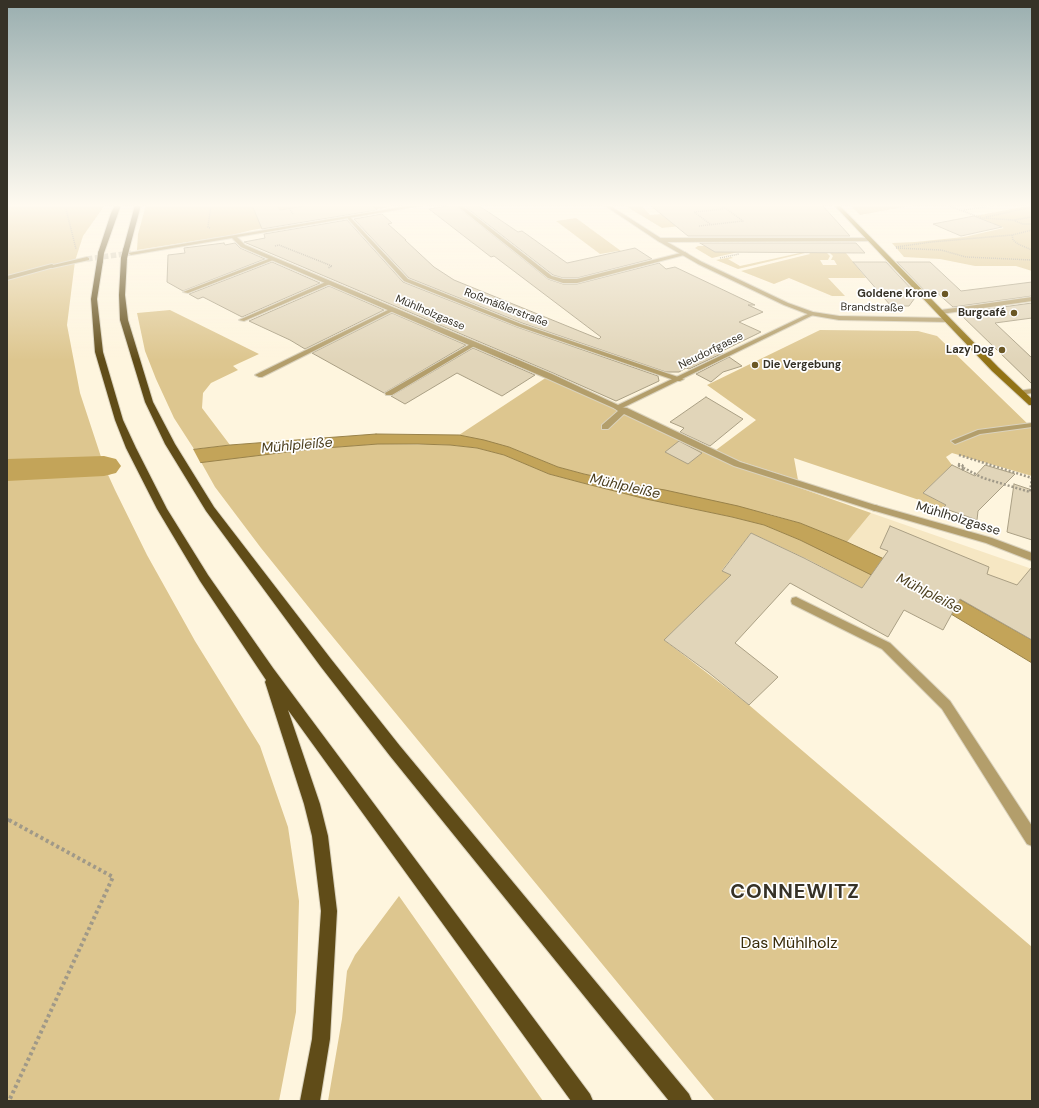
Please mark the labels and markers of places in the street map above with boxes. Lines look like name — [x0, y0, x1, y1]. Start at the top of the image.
place label: Goldene Krone — [857, 287, 937, 301]
marker: Goldene Krone — [940, 289, 950, 299]
place label: Burgcafé — [958, 306, 1006, 320]
marker: Burgcafé — [1009, 308, 1019, 318]
place label: Lazy Dog — [946, 343, 994, 357]
marker: Lazy Dog — [997, 345, 1007, 355]
place label: Die Vergebung — [763, 358, 841, 372]
marker: Die Vergebung — [750, 360, 760, 370]

